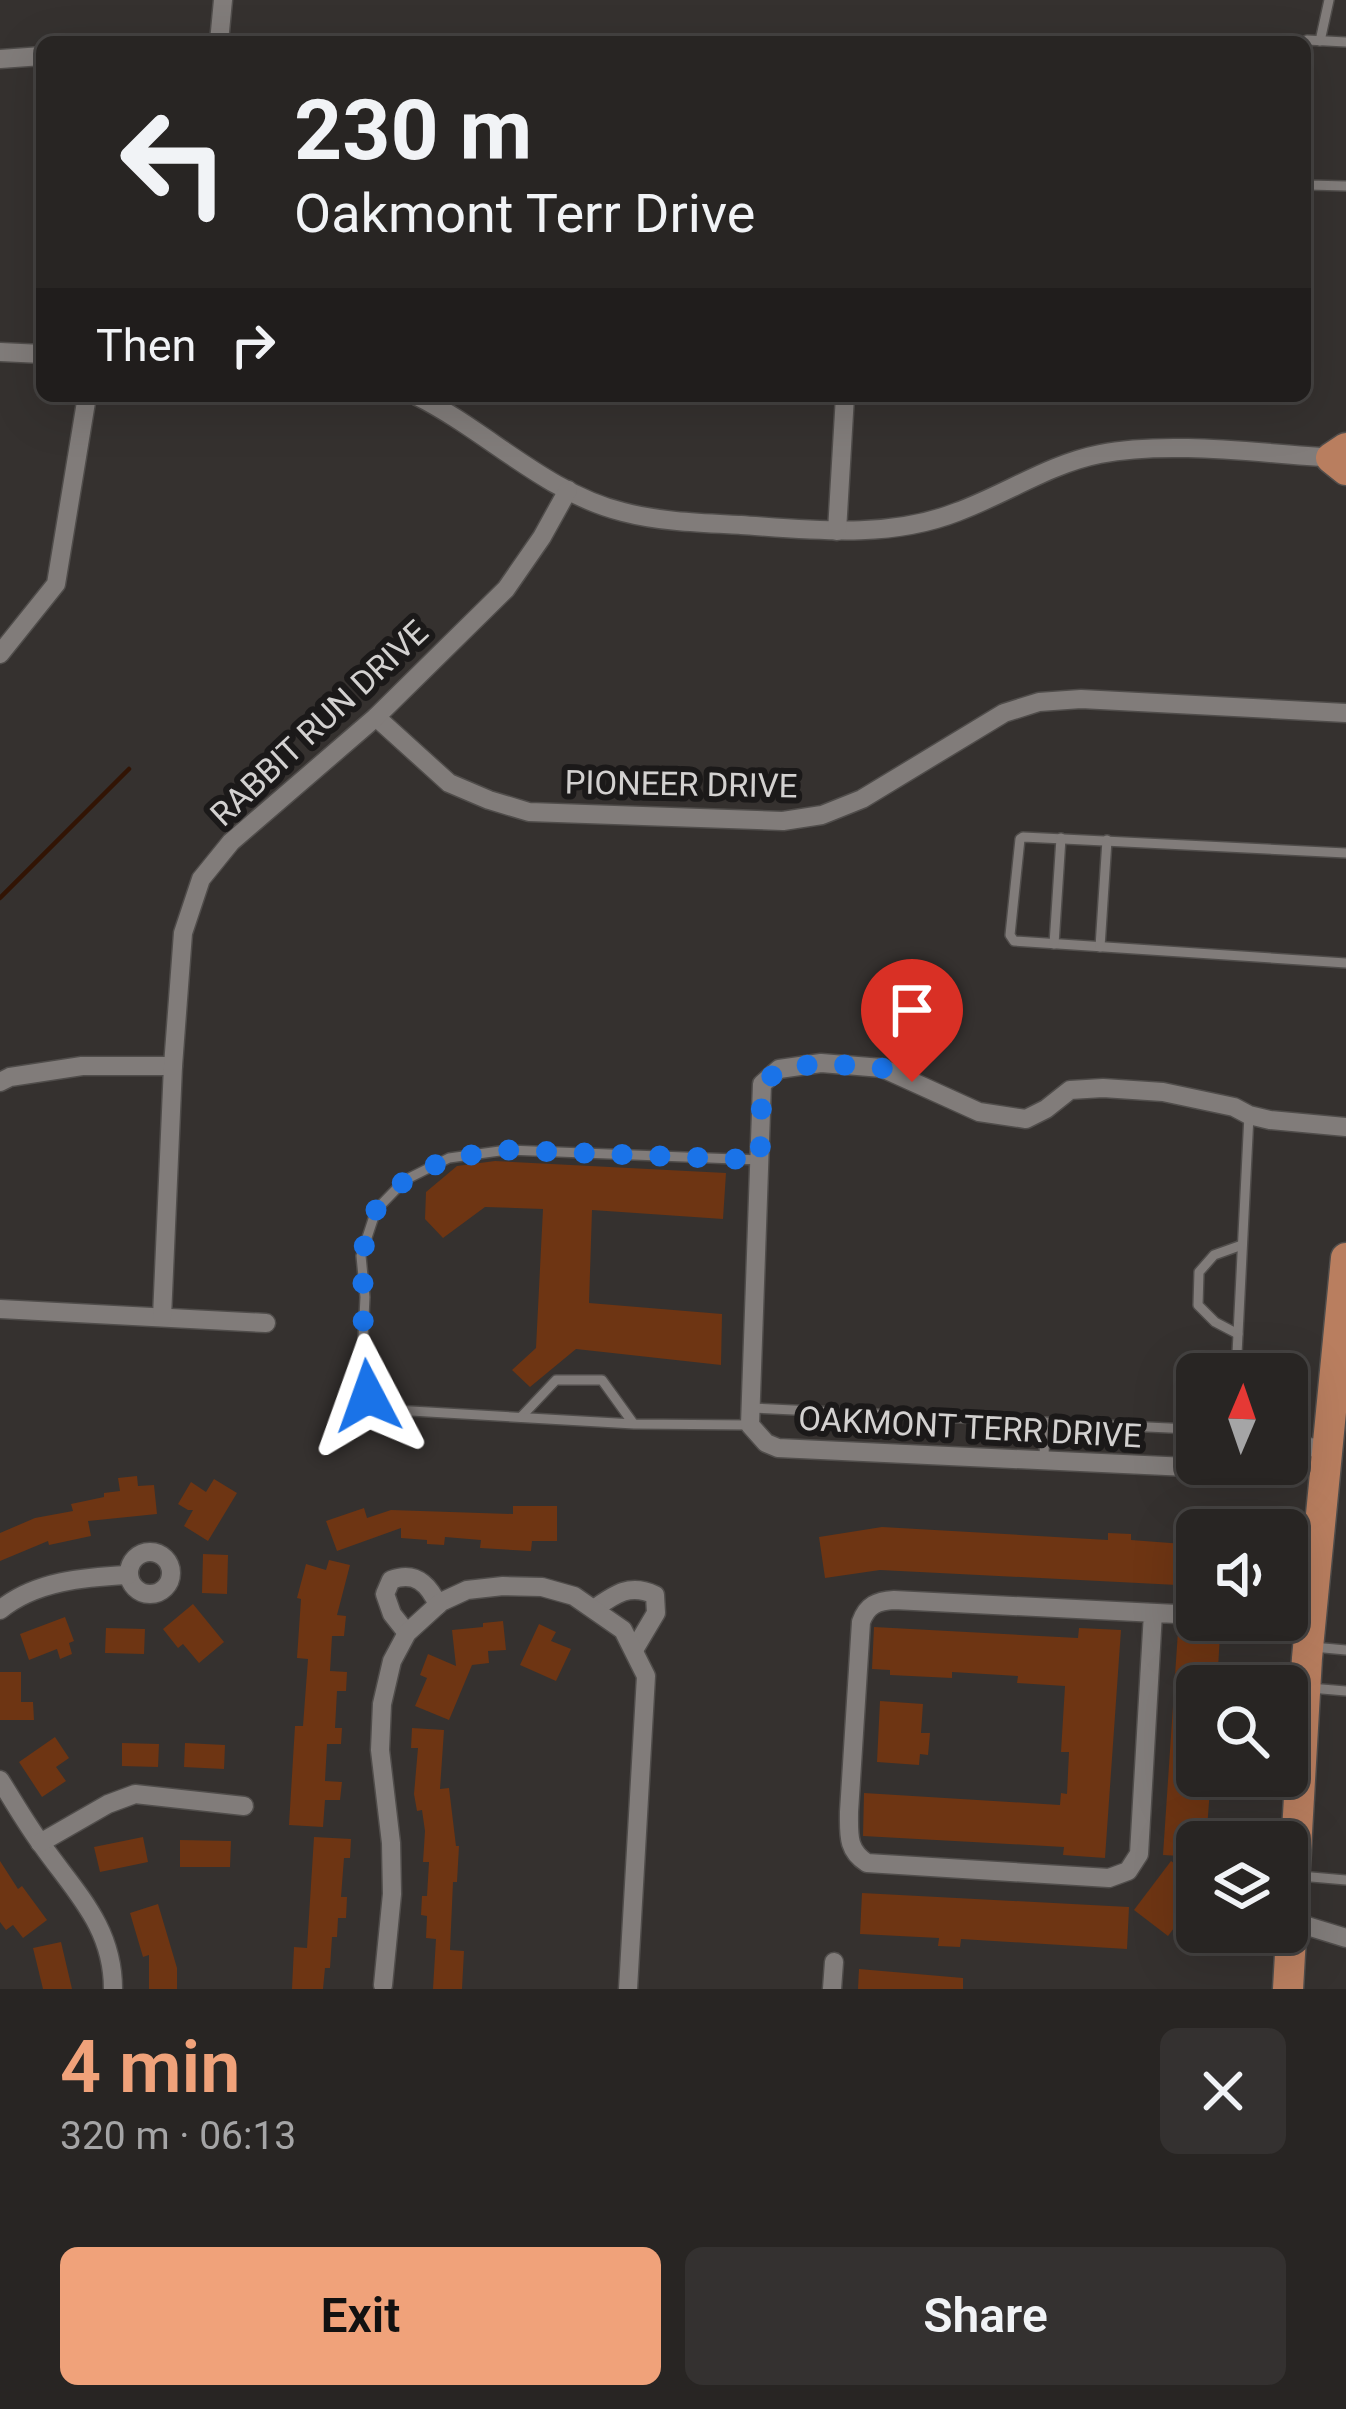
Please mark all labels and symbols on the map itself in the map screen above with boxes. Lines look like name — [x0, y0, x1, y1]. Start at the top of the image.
street label: RABBIT RUN DRIVE — [202, 612, 436, 834]
street label: PIONEER DRIVE — [564, 762, 798, 806]
pin — [861, 959, 963, 1082]
position arrow — [305, 1333, 431, 1459]
north arrow — [1176, 1353, 1308, 1485]
street label: OAKMONT TERR DRIVE — [797, 1399, 1143, 1455]

